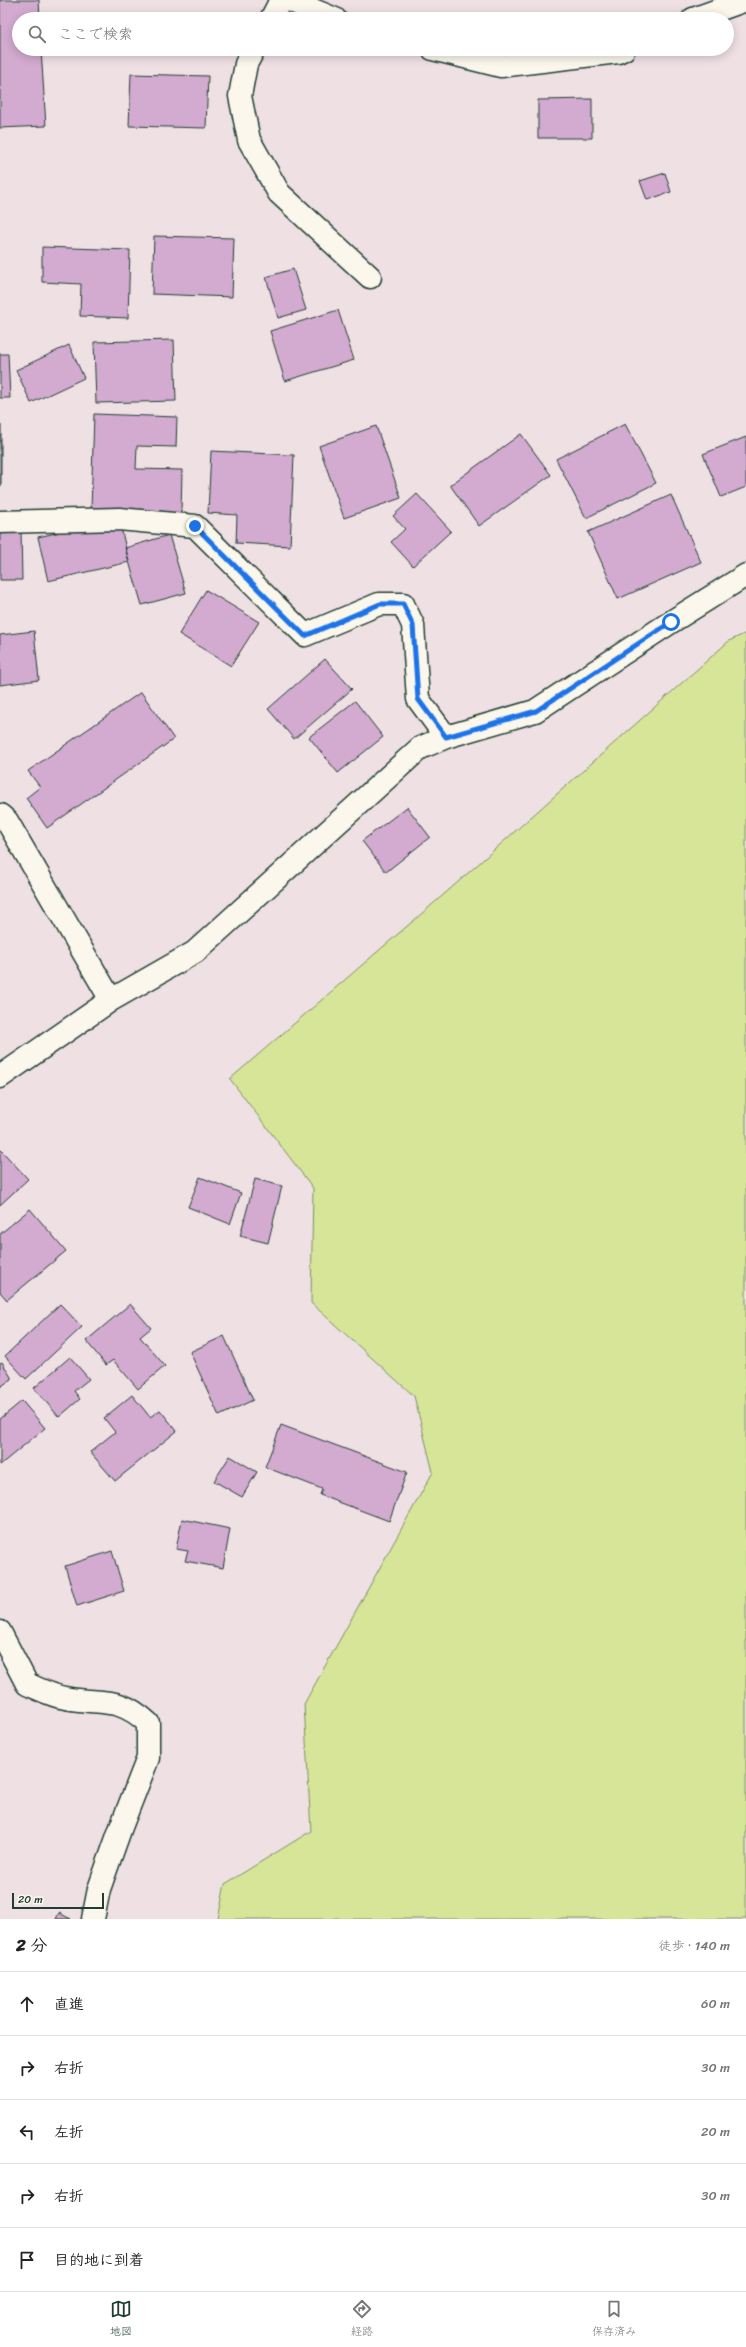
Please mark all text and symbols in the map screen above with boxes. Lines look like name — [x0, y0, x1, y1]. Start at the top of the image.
search box — [12, 12, 734, 56]
text: ここで検索 — [58, 21, 133, 47]
icon: search — [26, 23, 48, 45]
route end — [186, 517, 204, 535]
route start — [662, 613, 680, 631]
text: 20 m — [18, 1890, 43, 1909]
scale bar — [12, 1891, 104, 1910]
text: 2 分 — [16, 1930, 47, 1960]
text: 徒歩 · 140 m — [658, 1934, 730, 1957]
text: 直進 — [54, 1991, 84, 2017]
text: 60 m — [701, 1992, 730, 2015]
icon: ahead — [16, 1993, 38, 2015]
text: 右折 — [54, 2055, 84, 2081]
text: 30 m — [701, 2056, 730, 2079]
icon: right — [16, 2057, 38, 2079]
text: 左折 — [54, 2119, 84, 2145]
text: 20 m — [701, 2120, 730, 2143]
icon: left — [16, 2121, 38, 2143]
text: 右折 — [54, 2183, 84, 2209]
text: 30 m — [701, 2184, 730, 2207]
icon: right — [16, 2185, 38, 2207]
text: 目的地に到着 — [54, 2247, 144, 2273]
icon: arrive — [16, 2249, 38, 2271]
tab: 地図 — [110, 2298, 132, 2341]
tab: 経路 — [351, 2298, 373, 2341]
tab: 保存済み — [592, 2298, 636, 2341]

